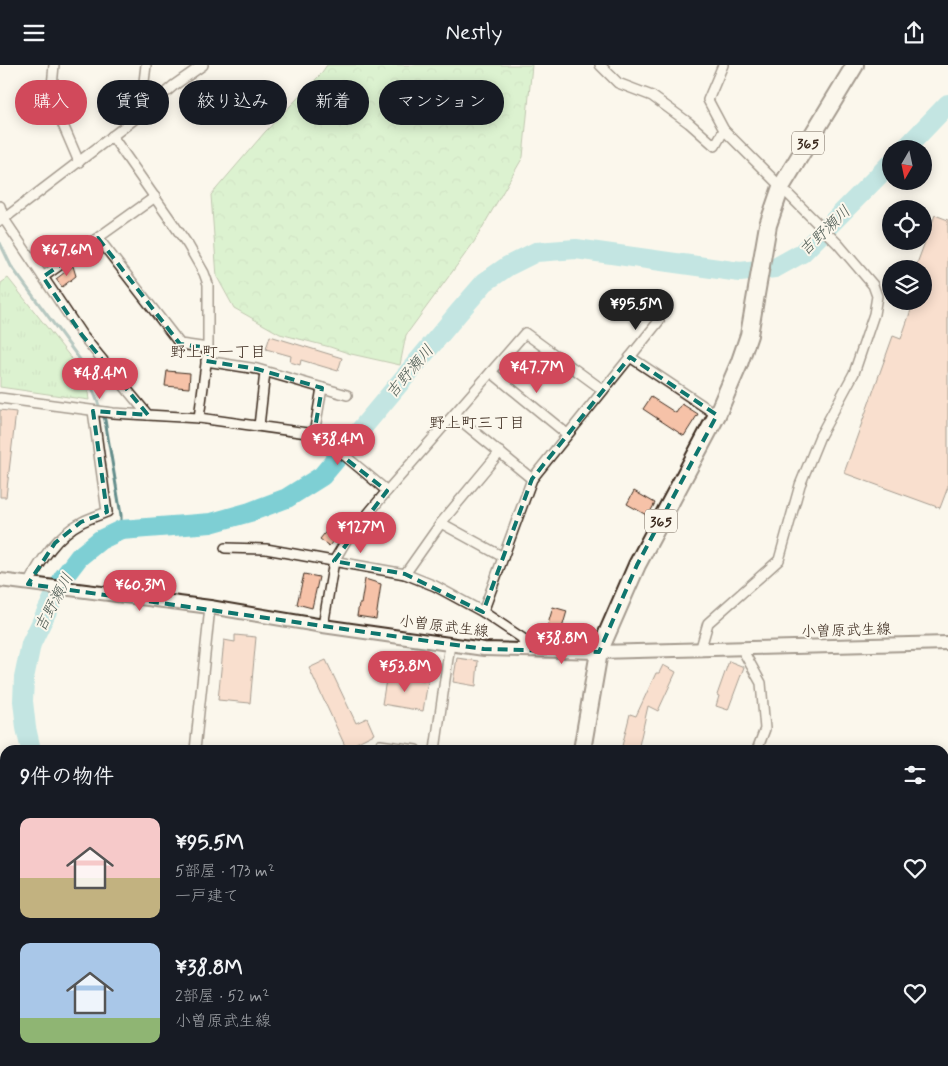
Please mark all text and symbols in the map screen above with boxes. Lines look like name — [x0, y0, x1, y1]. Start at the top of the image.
icon: menu — [20, 19, 48, 47]
text: Nestly — [446, 19, 502, 47]
icon: share — [900, 19, 928, 47]
chip: 購入 — [15, 80, 87, 125]
chip: 賃貸 — [97, 80, 169, 125]
chip: 絞り込み — [179, 80, 287, 125]
chip: 新着 — [297, 80, 369, 125]
chip: マンション — [379, 80, 504, 125]
road number: 365 — [792, 131, 824, 155]
north arrow — [882, 140, 932, 190]
map controls — [882, 140, 932, 310]
button: locate — [882, 200, 932, 250]
water label: 吉野瀬川 — [795, 201, 855, 261]
pin: ¥67.6M — [26, 235, 108, 277]
text: ¥67.6M — [41, 240, 93, 261]
button: layers — [882, 260, 932, 310]
pin: ¥95.5M — [595, 289, 677, 331]
text: ¥95.5M — [610, 294, 662, 315]
water label: 吉野瀬川 — [382, 341, 439, 403]
district label: 野上町一丁目 — [170, 342, 266, 363]
pin: ¥47.7M — [496, 351, 578, 394]
pin: ¥48.4M — [59, 357, 141, 400]
text: ¥47.7M — [510, 357, 564, 378]
text: ¥48.4M — [73, 363, 127, 384]
district label: 野上町三丁目 — [429, 413, 525, 434]
pin: ¥38.4M — [297, 423, 379, 466]
text: ¥38.4M — [312, 429, 364, 450]
road number: 365 — [645, 509, 677, 533]
pin: ¥127M — [326, 511, 396, 554]
text: ¥127M — [337, 517, 385, 538]
pin: ¥60.3M — [99, 569, 181, 612]
water label: 吉野瀬川 — [30, 570, 79, 636]
text: ¥60.3M — [114, 575, 166, 596]
street label: 小曽原武生線 — [398, 612, 490, 642]
street label: 小曽原武生線 — [801, 619, 891, 643]
pin: ¥38.8M — [521, 623, 603, 665]
text: ¥38.8M — [536, 628, 588, 649]
pin: ¥53.8M — [364, 651, 446, 693]
text: ¥53.8M — [379, 656, 431, 677]
icon: filters — [901, 761, 929, 789]
text: 9件の物件 — [20, 763, 114, 791]
text: ¥95.5M — [175, 829, 244, 857]
icon: home — [60, 838, 120, 898]
icon: heart — [901, 854, 929, 882]
text: 5部屋 · 173 m² — [175, 861, 275, 882]
text: 一戸建て — [175, 886, 239, 907]
text: ¥38.8M — [175, 954, 243, 982]
icon: home — [60, 963, 120, 1023]
icon: heart — [901, 979, 929, 1007]
text: 2部屋 · 52 m² — [175, 986, 269, 1007]
text: 小曽原武生線 — [175, 1011, 271, 1032]

